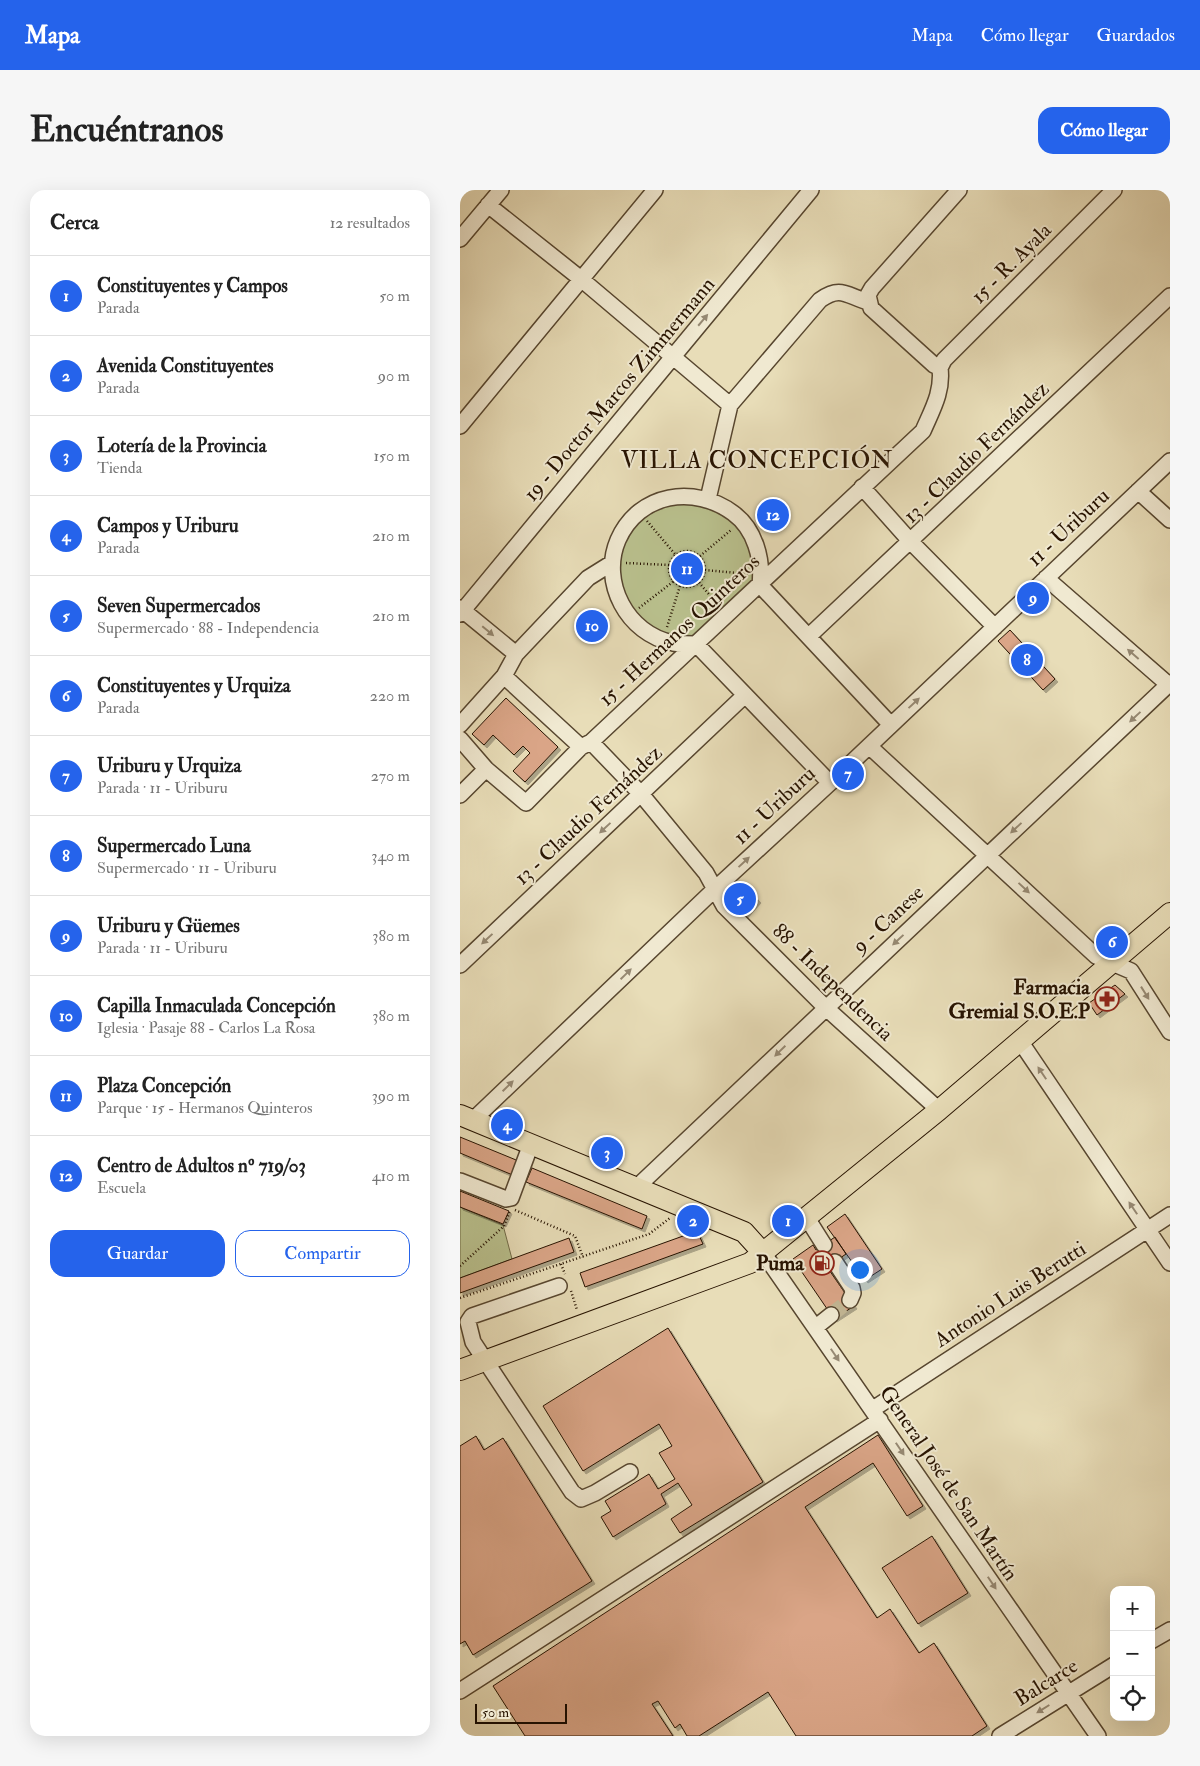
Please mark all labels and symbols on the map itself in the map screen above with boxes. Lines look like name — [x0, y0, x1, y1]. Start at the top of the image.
street label: 15 - R. Ayala — [965, 217, 1058, 309]
street label: 19 - Doctor Marcos Zimmermann — [518, 272, 721, 507]
one-way arrow — [698, 314, 709, 327]
street label: 13 - Claudio Fernández — [898, 376, 1055, 529]
district label: VILLA CONCEPCIÓN — [621, 444, 893, 476]
street label: 11 - Uriburu — [1021, 482, 1115, 572]
pin: 12 — [757, 496, 789, 534]
street label: 15 - Hermanos Quinteros — [593, 549, 766, 712]
pin: 11 — [671, 550, 703, 588]
pin: 9 — [1017, 579, 1049, 617]
pin: 10 — [576, 607, 608, 645]
one-way arrow — [481, 626, 494, 637]
pin: 8 — [1011, 641, 1043, 679]
one-way arrow — [1128, 648, 1140, 660]
one-way arrow — [908, 697, 920, 709]
one-way arrow — [1129, 711, 1141, 723]
street label: 13 - Claudio Fernández — [509, 740, 668, 891]
pin: 7 — [832, 755, 864, 793]
street label: 11 - Uriburu — [727, 760, 821, 850]
one-way arrow — [600, 822, 612, 834]
one-way arrow — [1011, 822, 1023, 834]
one-way arrow — [738, 856, 750, 868]
street label: 9 - Canese — [845, 879, 930, 961]
pin: 5 — [724, 880, 756, 918]
one-way arrow — [1018, 882, 1030, 894]
street label: 88 - Independencia — [766, 918, 899, 1047]
pin: 6 — [1096, 923, 1128, 961]
one-way arrow — [481, 933, 493, 945]
one-way arrow — [892, 934, 904, 946]
one-way arrow — [620, 968, 632, 980]
place label: Farmacia Gremial S.O.E.P — [949, 974, 1091, 1025]
pharmacy icon: Farmacia Gremial S.O.E.P — [1094, 986, 1120, 1012]
one-way arrow — [1141, 987, 1150, 1000]
one-way arrow — [774, 1045, 786, 1057]
one-way arrow — [1037, 1067, 1047, 1080]
one-way arrow — [502, 1080, 514, 1092]
pin: 4 — [491, 1106, 523, 1144]
pin: 3 — [591, 1134, 623, 1172]
one-way arrow — [1128, 1201, 1138, 1215]
pin: 2 — [677, 1202, 709, 1240]
pin: 1 — [772, 1202, 804, 1240]
street label: Antonio Luis Berutti — [929, 1235, 1092, 1354]
place label: Puma — [756, 1250, 805, 1277]
fuel station icon: Puma — [809, 1250, 835, 1276]
your location — [847, 1257, 873, 1283]
one-way arrow — [830, 1348, 840, 1362]
street label: General José de San Martín — [873, 1380, 1024, 1586]
one-way arrow — [895, 1443, 905, 1456]
one-way arrow — [987, 1577, 997, 1590]
street label: Balcarce — [1010, 1652, 1083, 1712]
scale bar — [475, 1701, 568, 1724]
one-way arrow — [1036, 1705, 1049, 1714]

